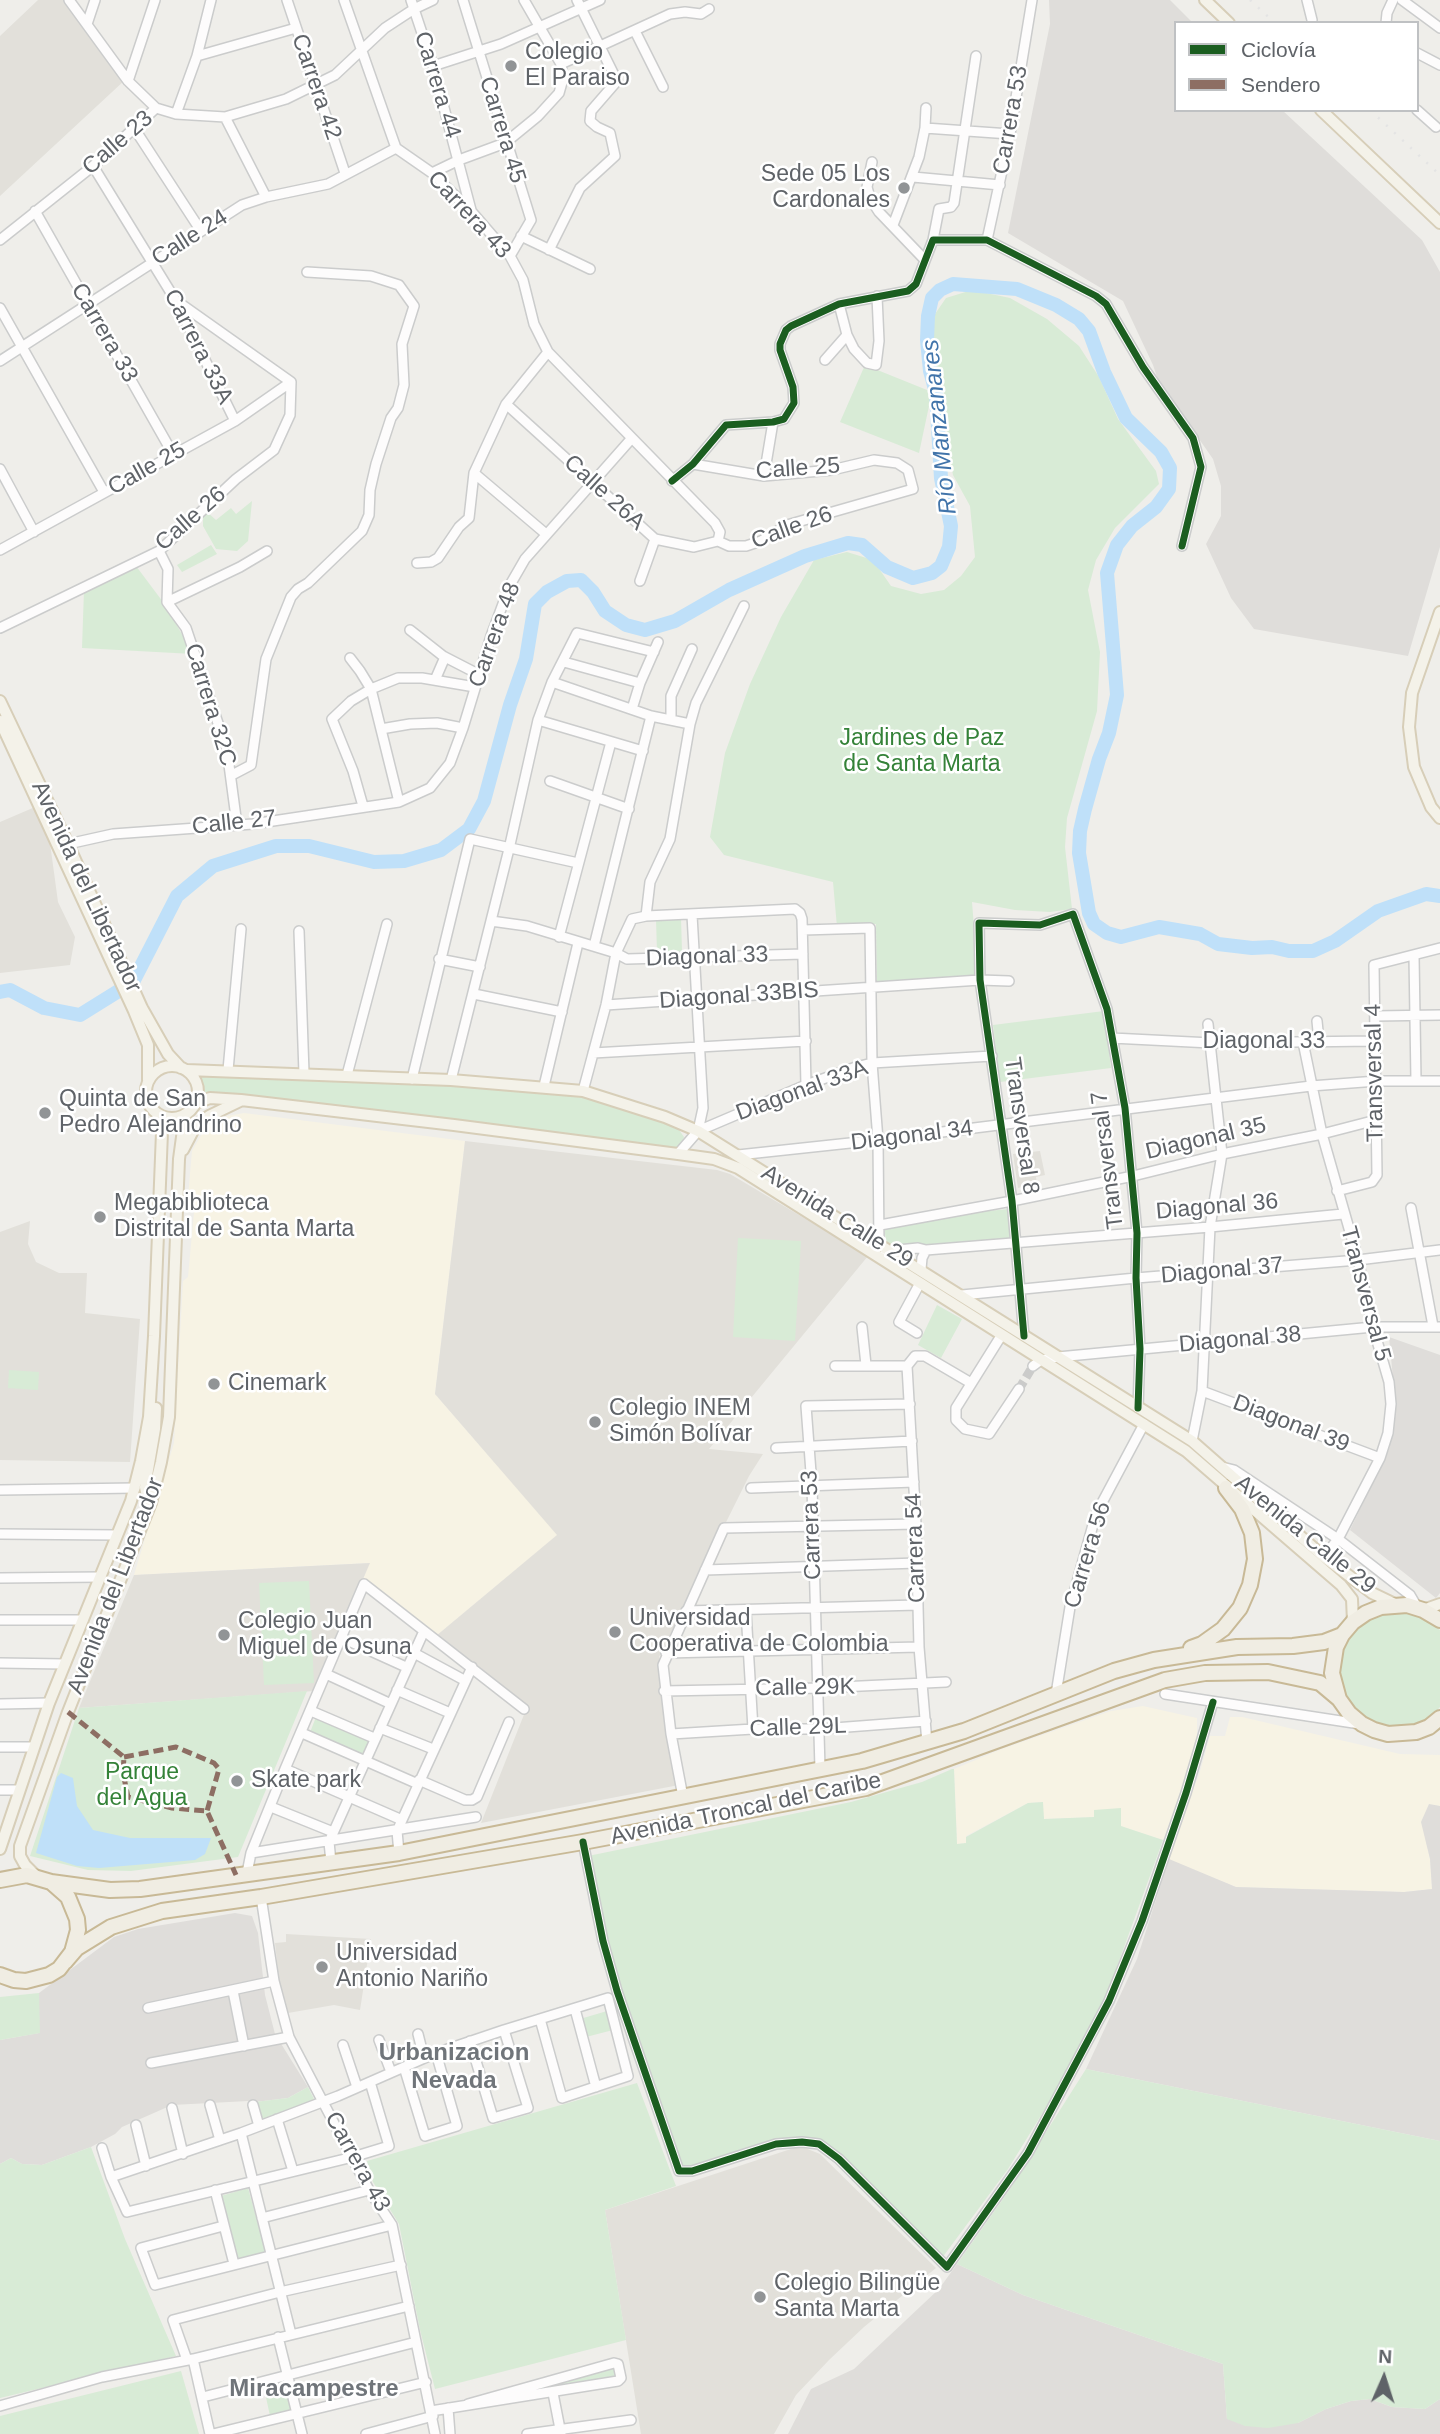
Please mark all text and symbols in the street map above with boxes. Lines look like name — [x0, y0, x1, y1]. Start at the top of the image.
legend — [1174, 21, 1419, 112]
street label: Carrera 44 — [408, 28, 466, 142]
street label: Carrera 42 — [285, 31, 347, 143]
text: Ciclovía — [1241, 38, 1316, 61]
place label: Colegio El Paraiso — [525, 39, 630, 93]
marker: Colegio El Paraiso — [503, 58, 519, 74]
street label: Carrera 53 — [988, 63, 1034, 177]
street label: Carrera 45 — [473, 73, 531, 187]
text: Sendero — [1241, 73, 1320, 96]
street label: Calle 23 — [77, 105, 159, 181]
place label: Sede 05 Los Cardonales — [761, 161, 890, 215]
street label: Carrera 43 — [421, 165, 517, 265]
marker: Sede 05 Los Cardonales — [896, 180, 912, 196]
street label: Calle 24 — [147, 204, 233, 272]
street label: Carrera 33 — [65, 278, 143, 388]
street label: Carrera 33A — [157, 285, 239, 409]
water label: Río Manzanares — [916, 338, 964, 516]
street label: Calle 25 — [103, 436, 191, 502]
street label: Calle 26A — [558, 449, 650, 537]
street label: Calle 25 — [755, 452, 841, 486]
street label: Calle 26 — [150, 481, 232, 557]
street label: Calle 26 — [748, 501, 836, 555]
street label: Carrera 48 — [463, 579, 527, 691]
street label: Carrera 32C — [178, 640, 242, 770]
park label: Jardines de Paz de Santa Marta — [840, 725, 1004, 779]
street label: Avenida del Libertador — [25, 777, 147, 997]
street label: Calle 27 — [191, 805, 277, 841]
street label: Diagonal 33 — [645, 941, 769, 973]
street label: Diagonal 33BIS — [658, 977, 820, 1015]
street label: Transversal 4 — [1360, 1004, 1390, 1142]
street label: Diagonal 33 — [1203, 1028, 1325, 1056]
street label: Diagonal 33A — [732, 1054, 872, 1128]
street label: Transversal 8 — [998, 1056, 1044, 1196]
place label: Quinta de San Pedro Alejandrino — [59, 1086, 242, 1140]
street label: Transversal 7 — [1086, 1090, 1130, 1230]
marker: Quinta de San Pedro Alejandrino — [37, 1105, 53, 1121]
street label: Diagonal 35 — [1143, 1112, 1269, 1166]
street label: Diagonal 34 — [849, 1115, 975, 1157]
street label: Avenida Calle 29 — [756, 1159, 918, 1275]
street label: Diagonal 36 — [1155, 1188, 1279, 1226]
place label: Megabiblioteca Distrital de Santa Marta — [114, 1190, 354, 1244]
marker: Megabiblioteca Distrital de Santa Marta — [92, 1209, 108, 1225]
street label: Transversal 5 — [1334, 1224, 1396, 1364]
street label: Diagonal 37 — [1160, 1252, 1284, 1290]
street label: Diagonal 38 — [1178, 1321, 1302, 1359]
place label: Cinemark — [228, 1370, 326, 1398]
marker: Cinemark — [206, 1376, 222, 1392]
street label: Diagonal 39 — [1229, 1389, 1353, 1459]
place label: Colegio INEM Simón Bolívar — [609, 1395, 752, 1449]
marker: Colegio INEM Simón Bolívar — [587, 1414, 603, 1430]
street label: Carrera 53 — [796, 1470, 828, 1580]
street label: Avenida Calle 29 — [1229, 1470, 1381, 1600]
street label: Avenida del Libertador — [62, 1474, 170, 1698]
street label: Carrera 54 — [900, 1493, 932, 1603]
street label: Carrera 56 — [1059, 1498, 1117, 1612]
place label: Universidad Cooperativa de Colombia — [629, 1605, 889, 1659]
place label: Colegio Juan Miguel de Osuna — [238, 1608, 412, 1662]
marker: Universidad Cooperativa de Colombia — [607, 1624, 623, 1640]
marker: Colegio Juan Miguel de Osuna — [216, 1627, 232, 1643]
street label: Calle 29K — [755, 1673, 855, 1703]
street label: Calle 29L — [749, 1713, 847, 1743]
park label: Parque del Agua — [97, 1759, 187, 1813]
place label: Skate park — [251, 1767, 361, 1795]
street label: Avenida Troncal del Caribe — [608, 1767, 884, 1851]
marker: Skate park — [229, 1773, 245, 1789]
place label: Universidad Antonio Nariño — [336, 1940, 488, 1994]
marker: Universidad Antonio Nariño — [314, 1959, 330, 1975]
district label: Urbanizacion Nevada — [379, 2039, 529, 2095]
street label: Carrera 43 — [318, 2107, 396, 2217]
place label: Colegio Bilingüe Santa Marta — [774, 2270, 940, 2324]
marker: Colegio Bilingüe Santa Marta — [752, 2289, 768, 2305]
north arrow — [1349, 2343, 1419, 2413]
text: N — [1378, 2346, 1393, 2367]
district label: Miracampestre — [229, 2375, 399, 2403]

